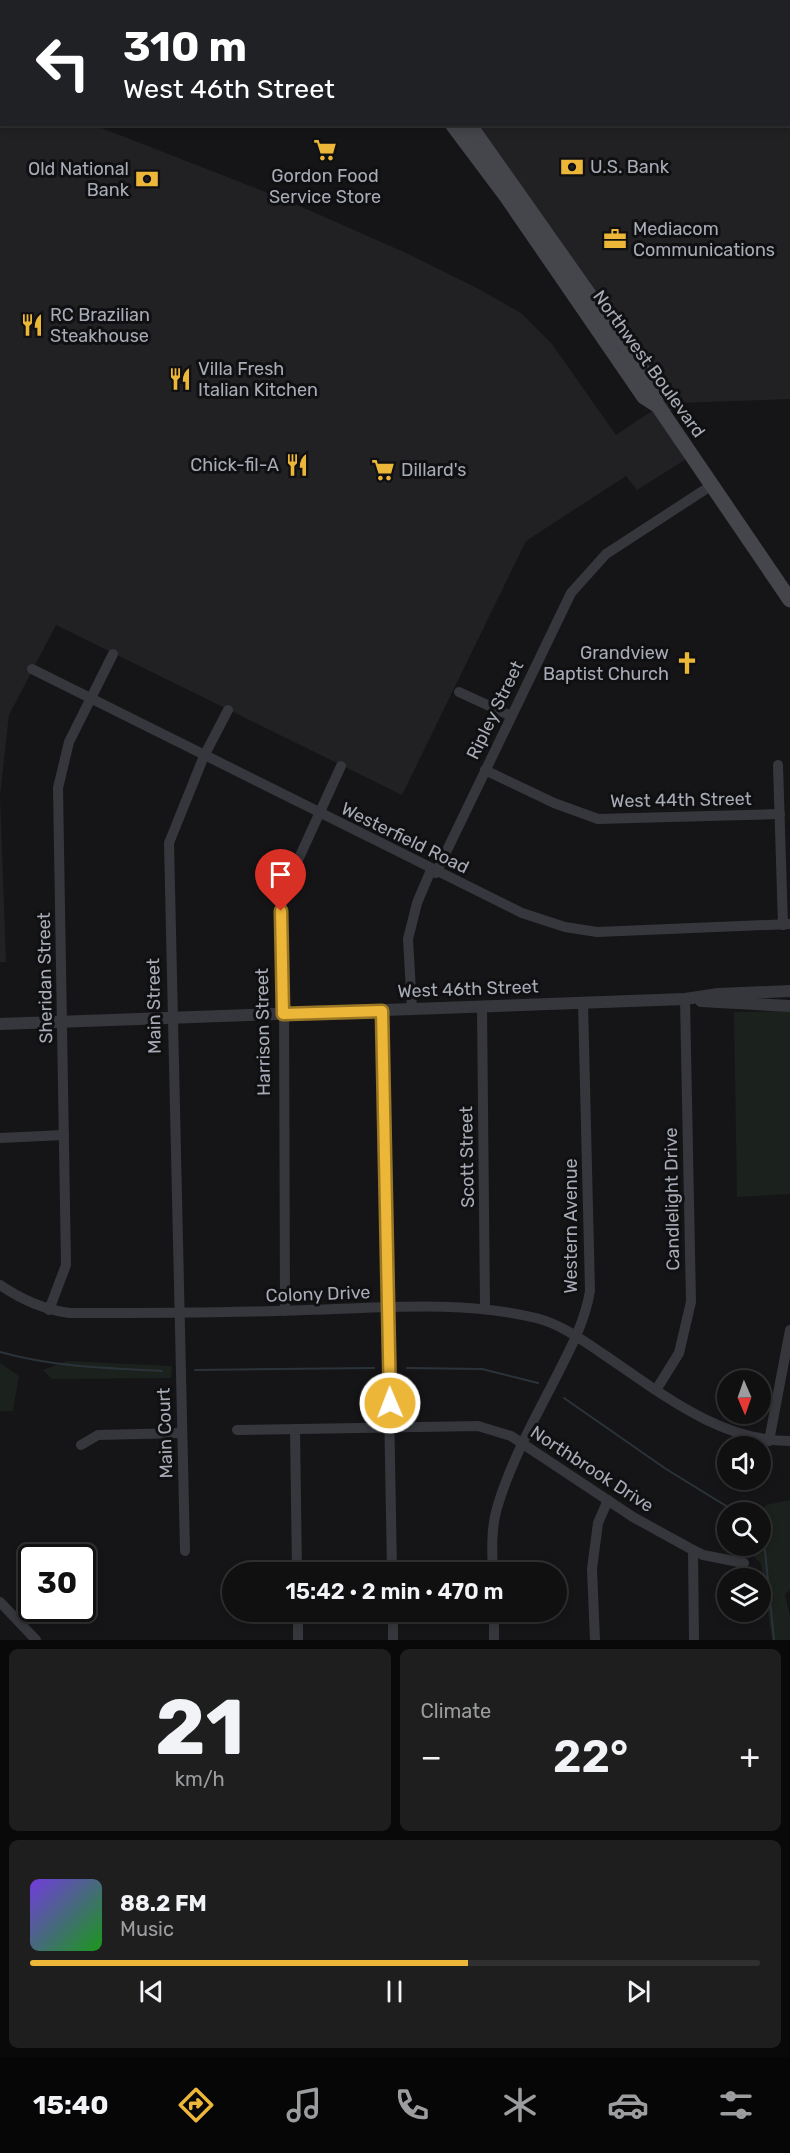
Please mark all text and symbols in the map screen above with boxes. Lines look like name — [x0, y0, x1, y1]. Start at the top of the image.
text: 310 m — [123, 22, 247, 72]
icon: left — [24, 24, 102, 102]
text: West 46th Street — [123, 73, 335, 105]
supermarket icon: Gordon Food Service Store — [312, 137, 338, 163]
bank icon: U.S. Bank — [559, 154, 585, 180]
place label: U.S. Bank — [590, 156, 670, 178]
place label: Old National Bank — [28, 158, 130, 201]
place label: Gordon Food Service Store — [269, 165, 381, 208]
bank icon: Old National Bank — [134, 166, 160, 192]
place label: Mediacom Communications — [633, 218, 775, 261]
office icon: Mediacom Communications — [602, 226, 628, 252]
street label: Northwest Boulevard — [588, 286, 710, 442]
place label: RC Brazilian Steakhouse — [50, 304, 150, 347]
restaurant icon: RC Brazilian Steakhouse — [19, 312, 45, 338]
place label: Villa Fresh Italian Kitchen — [198, 358, 318, 401]
restaurant icon: Villa Fresh Italian Kitchen — [167, 366, 193, 392]
restaurant icon: Chick-fil-A — [284, 452, 310, 478]
place label: Chick-fil-A — [190, 454, 279, 476]
supermarket icon: Dillard's — [370, 457, 396, 483]
place label: Dillard's — [401, 459, 467, 481]
place label: Grandview Baptist Church — [543, 642, 669, 685]
church icon: Grandview Baptist Church — [674, 650, 700, 676]
street label: Ripley Street — [462, 657, 528, 763]
street label: West 44th Street — [610, 788, 752, 812]
street label: Westerfield Road — [338, 798, 472, 878]
pin — [255, 849, 306, 911]
icon: arrive — [264, 858, 297, 891]
street label: Sheridan Street — [33, 912, 57, 1044]
street label: Main Street — [142, 958, 166, 1054]
street label: Harrison Street — [251, 968, 275, 1096]
street label: West 46th Street — [397, 976, 539, 1002]
street label: Scott Street — [455, 1106, 479, 1208]
street label: Candlelight Drive — [660, 1127, 684, 1271]
street label: Western Avenue — [560, 1158, 582, 1294]
street label: Colony Drive — [265, 1281, 371, 1307]
north arrow — [717, 1370, 771, 1424]
map controls — [717, 1370, 771, 1622]
position arrow — [358, 1371, 422, 1435]
street label: Main Court — [152, 1387, 178, 1479]
street label: Northbrook Drive — [526, 1421, 658, 1517]
button: sound — [717, 1436, 771, 1490]
button: search — [717, 1502, 771, 1556]
speed limit sign: 30 — [18, 1544, 96, 1622]
button: layers — [717, 1568, 771, 1622]
text: 15:42 · 2 min · 470 m — [285, 1578, 504, 1605]
text: 21 — [155, 1681, 244, 1774]
text: Climate — [421, 1699, 491, 1723]
text: 22° — [553, 1730, 628, 1783]
text: − — [421, 1737, 442, 1776]
text: + — [739, 1737, 760, 1776]
text: km/h — [175, 1767, 225, 1791]
text: 88.2 FM — [120, 1890, 207, 1917]
text: Music — [120, 1917, 174, 1941]
icon: previous — [135, 1975, 168, 2008]
icon: pause — [378, 1975, 411, 2008]
icon: next — [622, 1975, 655, 2008]
icon: directions — [175, 2084, 217, 2126]
icon: music — [283, 2084, 325, 2126]
icon: phone — [391, 2084, 433, 2126]
icon: climate — [499, 2084, 541, 2126]
icon: car — [607, 2084, 649, 2126]
icon: filters — [715, 2084, 757, 2126]
text: 15:40 — [33, 2089, 109, 2121]

